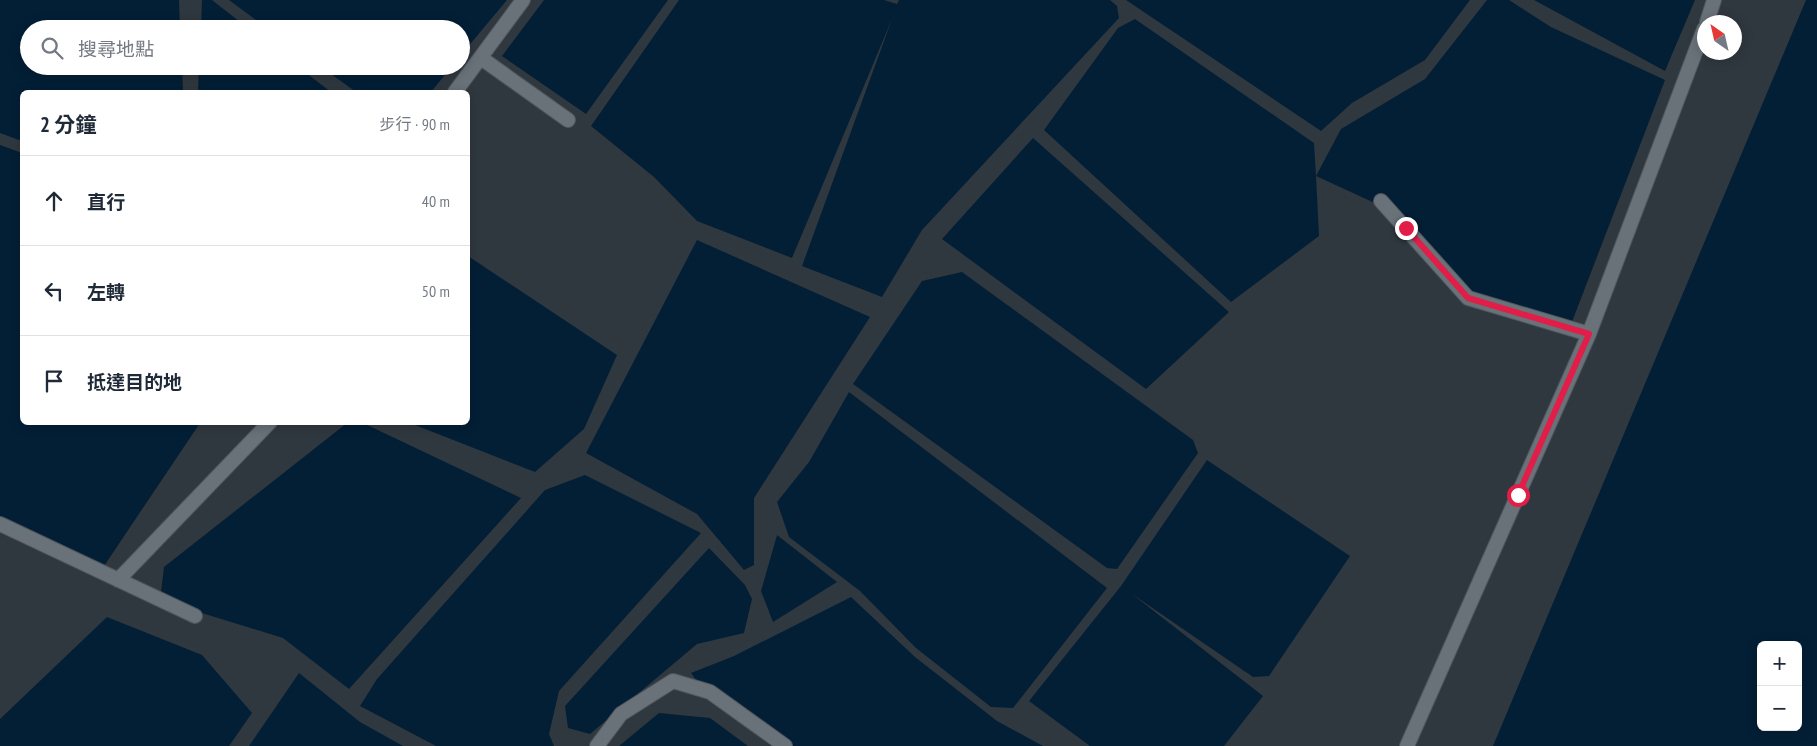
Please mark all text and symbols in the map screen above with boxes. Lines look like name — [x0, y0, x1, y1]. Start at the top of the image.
north arrow — [1697, 15, 1742, 60]
search box — [20, 20, 470, 75]
icon: search — [38, 34, 66, 62]
text: 搜尋地點 — [78, 37, 154, 61]
text: 2 分鐘 — [40, 111, 96, 138]
text: 步行 · 90 m — [380, 114, 450, 134]
icon: ahead — [40, 187, 68, 215]
text: 直行 — [87, 190, 125, 214]
text: 40 m — [422, 191, 450, 211]
route end — [1395, 217, 1418, 240]
icon: left — [40, 277, 68, 305]
text: 左轉 — [87, 280, 125, 304]
text: 50 m — [422, 281, 450, 301]
icon: arrive — [40, 367, 68, 395]
text: 抵達目的地 — [87, 370, 182, 394]
route start — [1507, 484, 1530, 507]
map controls — [1757, 641, 1802, 731]
button: + — [1757, 641, 1802, 686]
button: − — [1757, 686, 1802, 731]

